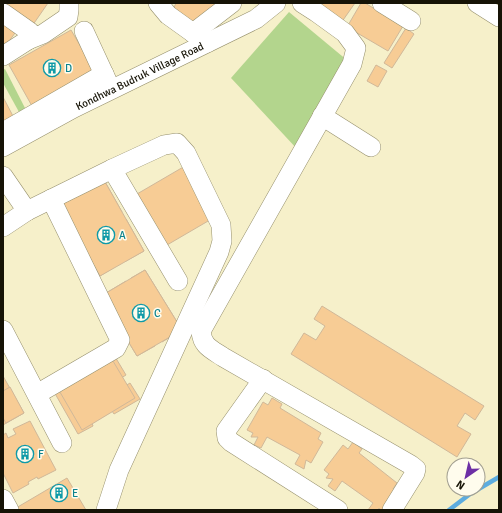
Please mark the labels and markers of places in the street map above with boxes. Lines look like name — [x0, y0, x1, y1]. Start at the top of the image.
building icon: D — [42, 58, 62, 78]
place label: D — [65, 62, 72, 75]
building icon: A — [96, 225, 116, 245]
place label: A — [119, 229, 126, 242]
building icon: C — [131, 303, 151, 323]
place label: C — [154, 307, 161, 320]
building icon: F — [15, 444, 35, 464]
place label: F — [38, 448, 44, 461]
building icon: E — [49, 483, 69, 503]
place label: E — [72, 487, 78, 500]

